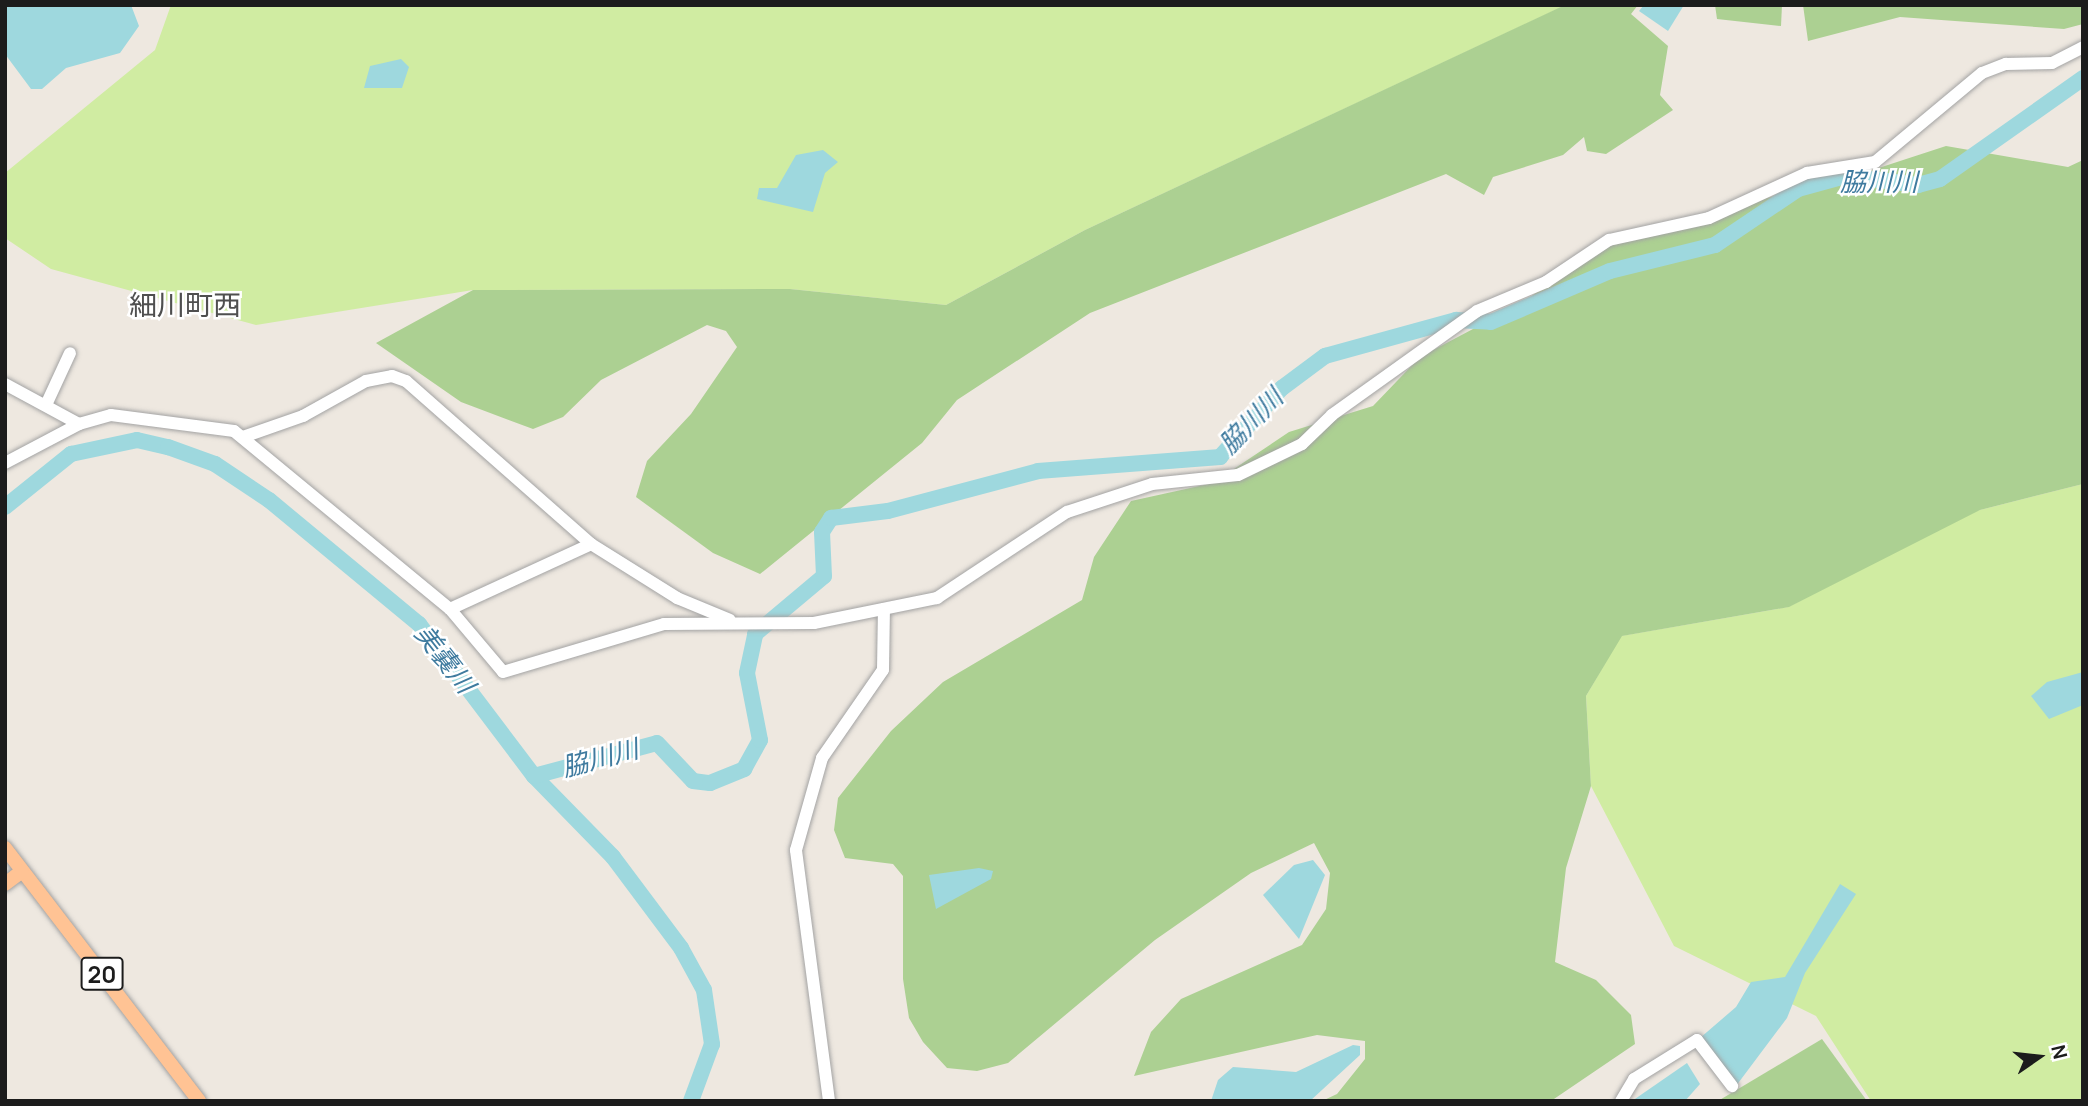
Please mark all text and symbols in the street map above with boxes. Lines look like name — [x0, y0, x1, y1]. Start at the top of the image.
water label: 脇川川 — [1840, 166, 1918, 198]
district label: 細川町西 — [129, 287, 241, 321]
water label: 脇川川 — [1213, 382, 1289, 460]
water label: 美嚢川 — [409, 619, 481, 699]
water label: 脇川川 — [558, 733, 642, 783]
road number: 20 — [79, 954, 125, 993]
north arrow — [2004, 1022, 2074, 1092]
text: N — [2045, 1042, 2074, 1062]

